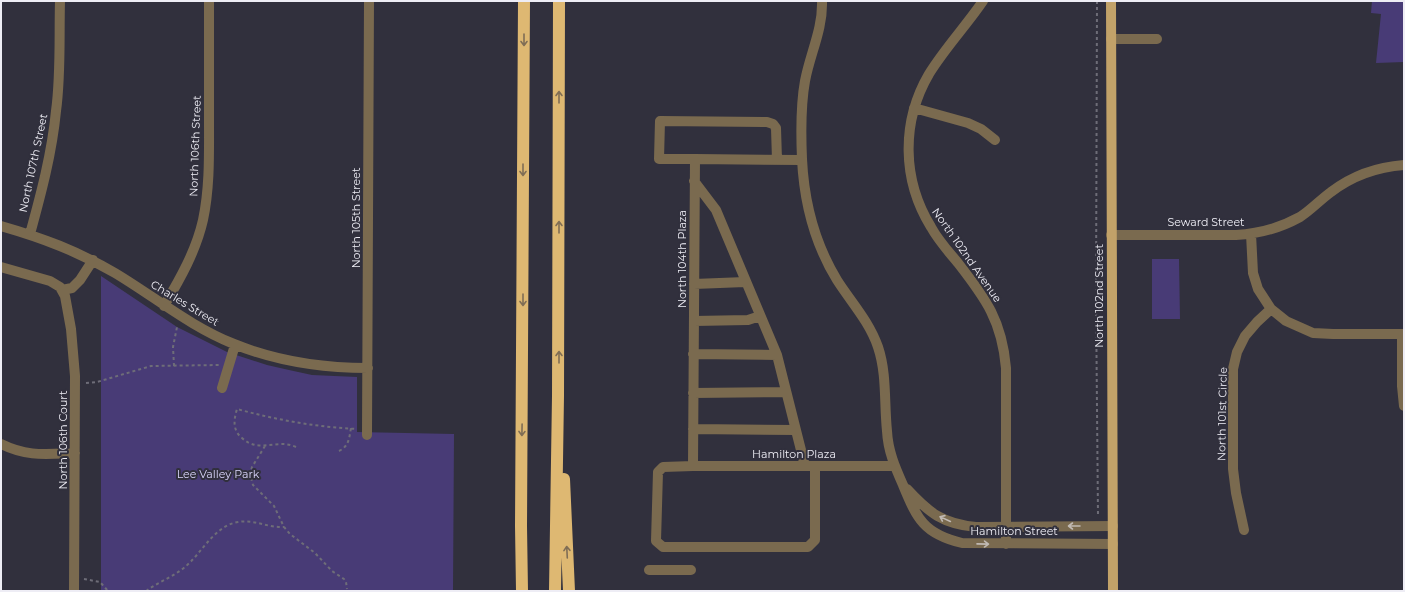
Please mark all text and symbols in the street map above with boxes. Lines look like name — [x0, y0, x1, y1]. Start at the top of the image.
one-way arrow — [520, 33, 528, 46]
one-way arrow — [555, 91, 563, 104]
street label: North 106th Street — [186, 95, 204, 197]
street label: North 107th Street — [16, 112, 50, 214]
one-way arrow — [519, 163, 527, 176]
street label: North 105th Street — [349, 167, 363, 268]
street label: North 102nd Avenue — [929, 205, 1005, 305]
street label: North 104th Plaza — [675, 210, 689, 308]
street label: Seward Street — [1167, 215, 1245, 229]
one-way arrow — [555, 221, 563, 234]
street label: North 102nd Street — [1092, 244, 1106, 348]
street label: Charles Street — [148, 277, 222, 329]
one-way arrow — [519, 293, 527, 306]
one-way arrow — [555, 351, 563, 364]
street label: North 101st Circle — [1214, 367, 1230, 461]
street label: North 106th Court — [56, 390, 70, 489]
one-way arrow — [518, 423, 526, 436]
street label: Hamilton Plaza — [752, 447, 836, 461]
park label: Lee Valley Park — [177, 467, 260, 481]
one-way arrow — [939, 515, 951, 523]
one-way arrow — [1068, 522, 1081, 530]
street label: Hamilton Street — [970, 524, 1058, 538]
one-way arrow — [976, 540, 989, 548]
one-way arrow — [564, 546, 571, 559]

